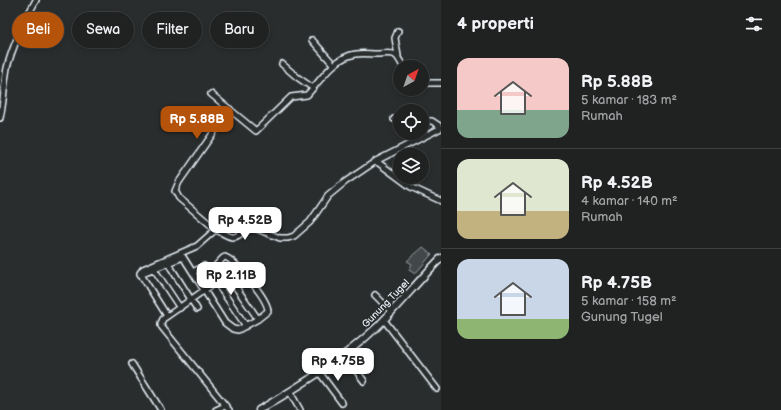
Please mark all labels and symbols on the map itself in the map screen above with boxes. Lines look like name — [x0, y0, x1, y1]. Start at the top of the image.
north arrow — [393, 60, 429, 96]
pin: Rp 5.88B — [156, 106, 238, 140]
pin: Rp 4.52B — [204, 207, 286, 241]
pin: Rp 2.11B — [190, 262, 272, 296]
street label: Gunung Tugel — [360, 277, 412, 330]
pin: Rp 4.75B — [297, 348, 379, 382]

